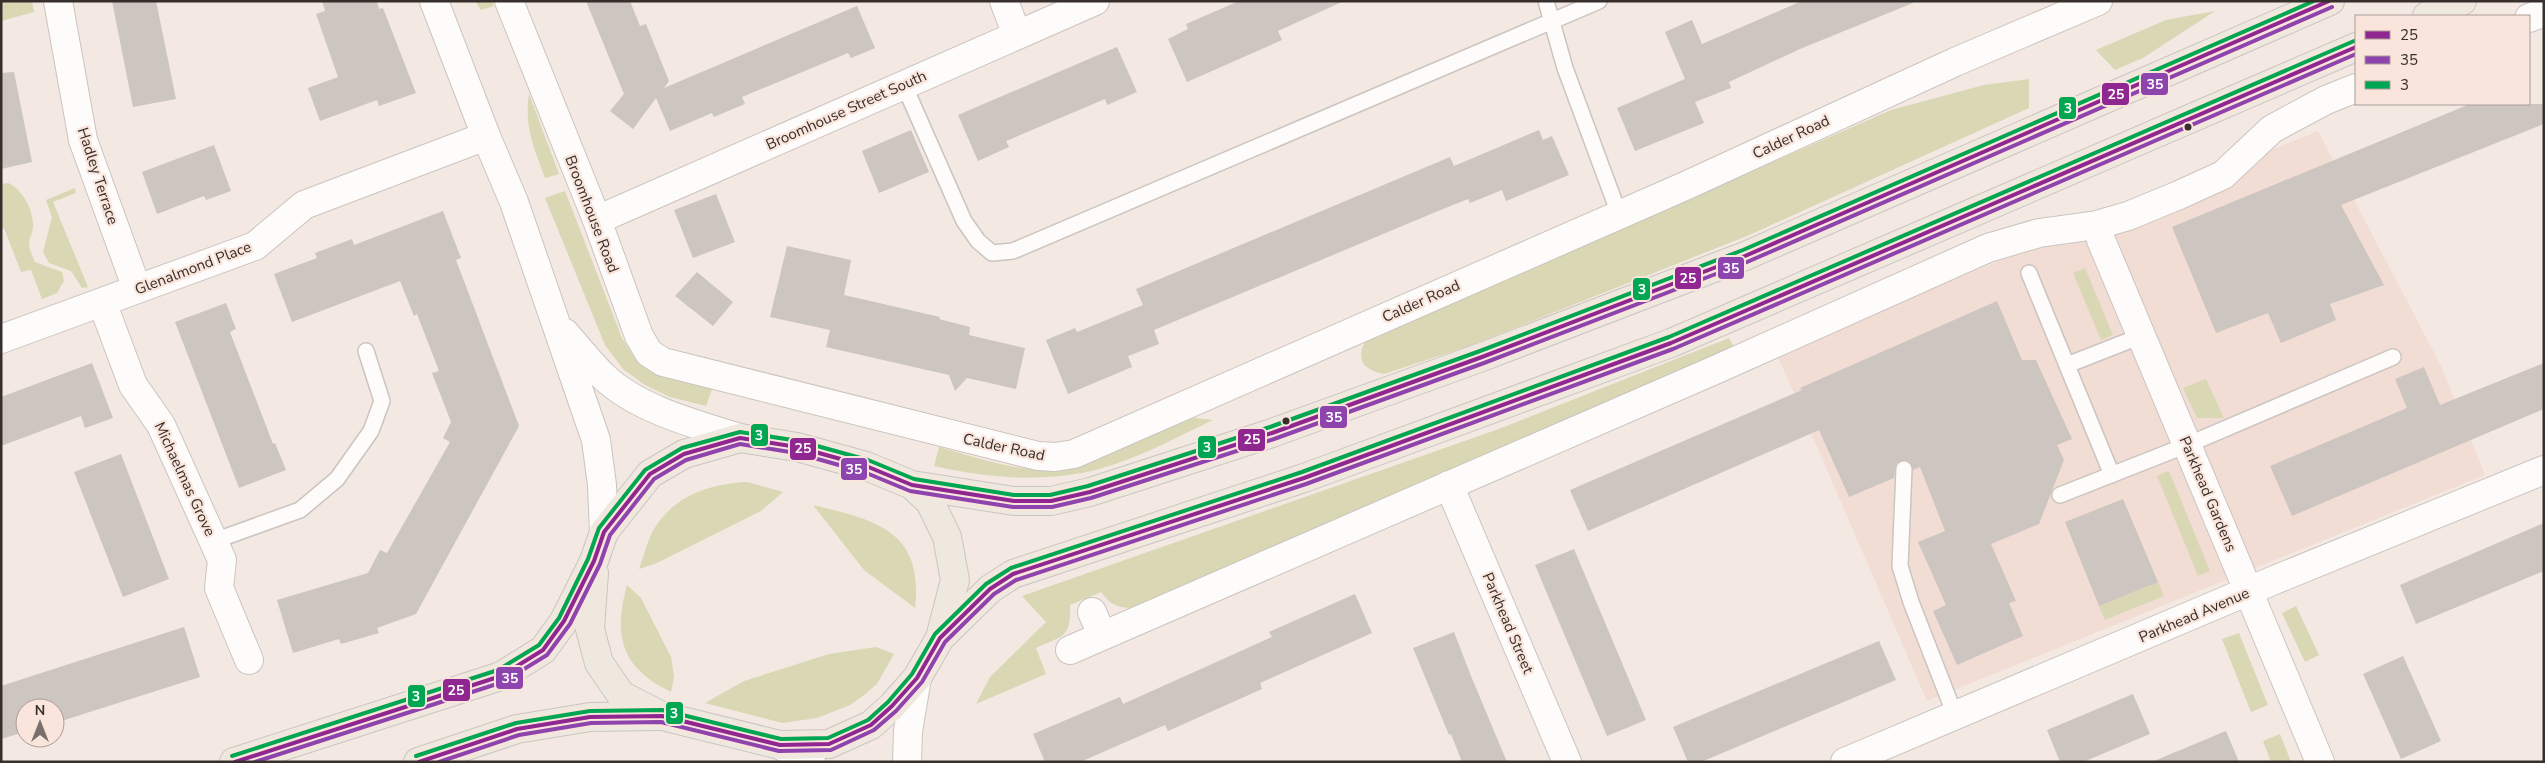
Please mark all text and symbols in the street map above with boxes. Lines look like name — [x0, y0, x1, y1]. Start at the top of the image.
legend — [2355, 15, 2530, 105]
text: 25 — [2400, 25, 2418, 45]
text: 35 — [2400, 50, 2418, 70]
street label: Broomhouse Street South — [763, 66, 929, 154]
line badge: 35 — [2140, 72, 2169, 96]
text: 35 — [2147, 75, 2163, 94]
text: 3 — [2400, 75, 2409, 95]
line badge: 25 — [2101, 82, 2130, 106]
text: 25 — [2108, 85, 2124, 104]
line badge: 3 — [2058, 96, 2077, 120]
text: 3 — [2064, 99, 2072, 118]
street label: Calder Road — [1749, 110, 1833, 164]
unlabelled marker — [2183, 122, 2193, 132]
street label: Hadley Terrace — [73, 125, 123, 227]
street label: Broomhouse Road — [560, 152, 624, 276]
street label: Glenalmond Place — [132, 237, 254, 299]
line badge: 35 — [1717, 256, 1745, 280]
text: 35 — [1723, 259, 1739, 278]
line badge: 25 — [1674, 266, 1702, 290]
text: 25 — [1680, 269, 1696, 288]
street label: Calder Road — [1379, 275, 1463, 327]
line badge: 3 — [1632, 277, 1651, 301]
text: 3 — [1638, 280, 1646, 299]
line badge: 35 — [1319, 405, 1348, 429]
text: 35 — [1326, 408, 1342, 427]
unlabelled marker — [1281, 416, 1291, 426]
street label: Michaelmas Grove — [150, 419, 220, 539]
line badge: 3 — [750, 423, 769, 447]
text: 3 — [755, 426, 763, 445]
line badge: 25 — [1237, 428, 1266, 452]
street label: Calder Road — [961, 429, 1047, 465]
text: 25 — [1244, 430, 1260, 449]
street label: Parkhead Gardens — [2175, 433, 2241, 555]
line badge: 3 — [1197, 435, 1217, 459]
line badge: 25 — [789, 437, 817, 461]
text: 3 — [1203, 438, 1211, 457]
text: 25 — [795, 439, 811, 458]
line badge: 35 — [840, 457, 868, 481]
text: 35 — [846, 460, 862, 479]
street label: Parkhead Street — [1478, 569, 1539, 677]
street label: Parkhead Avenue — [2136, 583, 2252, 647]
line badge: 35 — [495, 666, 524, 690]
text: 35 — [502, 669, 518, 688]
line badge: 25 — [442, 678, 471, 702]
text: 25 — [448, 681, 464, 700]
line badge: 3 — [407, 684, 426, 708]
text: 3 — [412, 687, 420, 706]
north arrow — [15, 698, 65, 748]
text: N — [35, 701, 45, 720]
line badge: 3 — [665, 701, 684, 725]
text: 3 — [670, 704, 678, 723]

